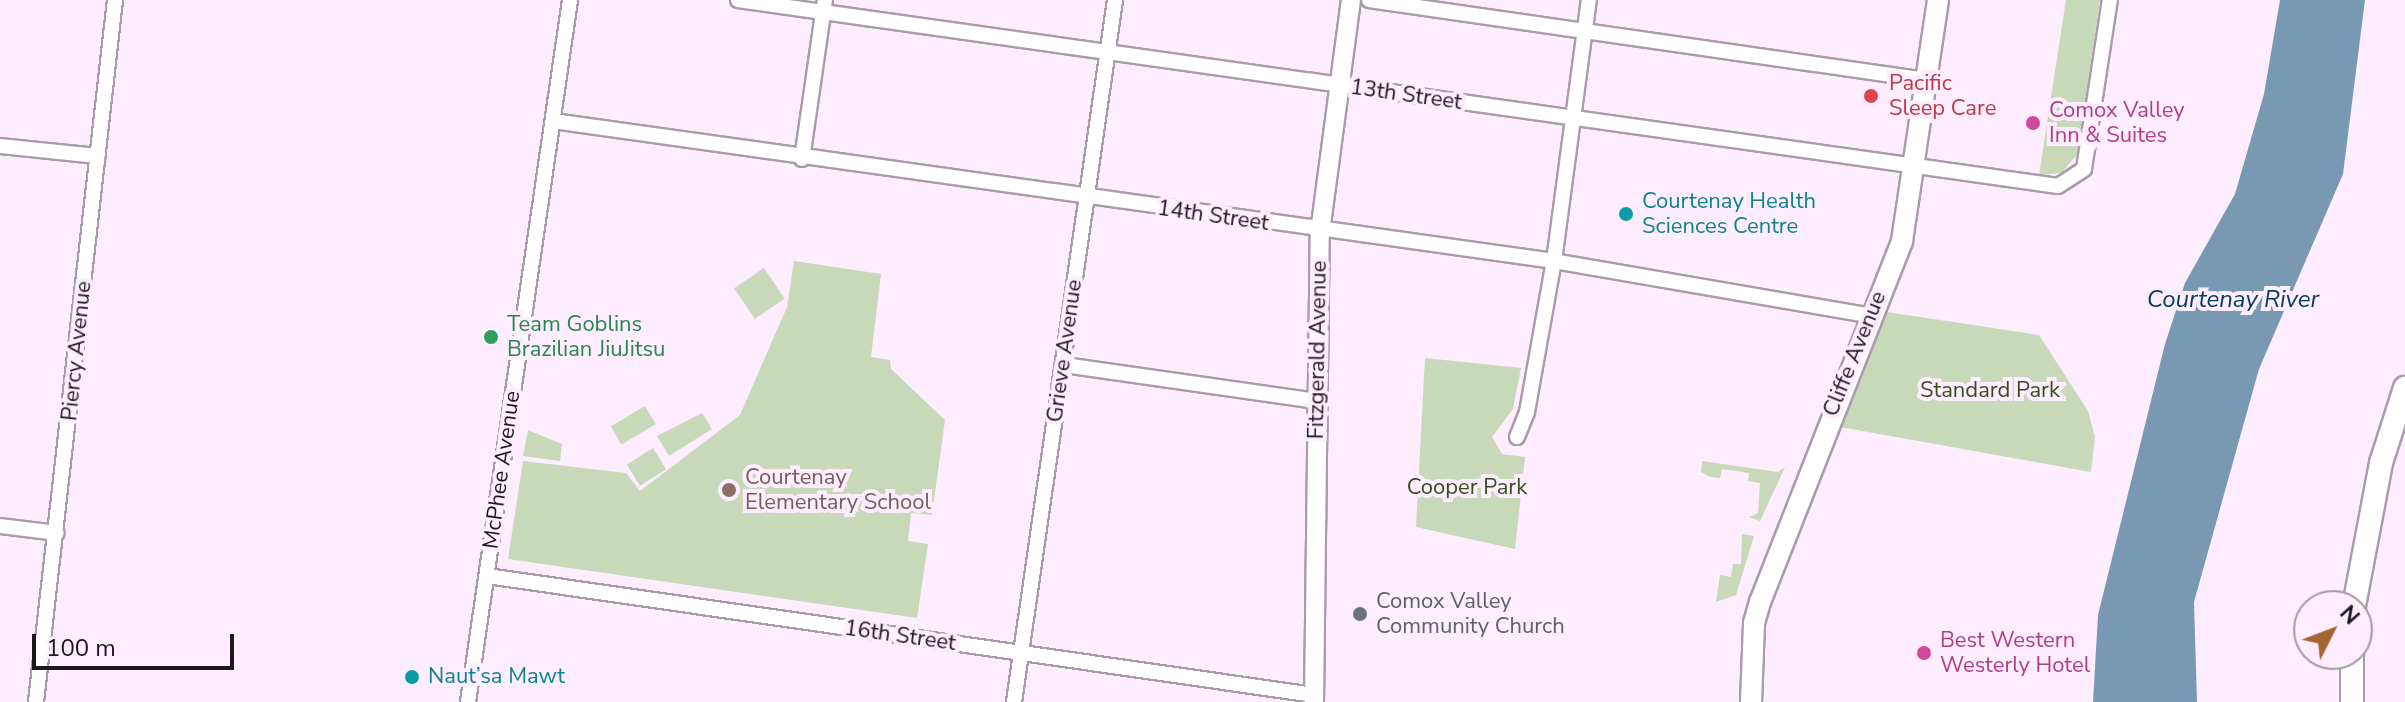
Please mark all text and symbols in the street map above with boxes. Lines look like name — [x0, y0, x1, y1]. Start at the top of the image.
place label: Pacific Sleep Care — [1889, 70, 1996, 122]
street label: 13th Street — [1349, 74, 1463, 116]
marker: Pacific Sleep Care — [1860, 85, 1882, 107]
place label: Comox Valley Inn & Suites — [2049, 97, 2185, 148]
marker: Comox Valley Inn & Suites — [2024, 114, 2042, 132]
place label: Courtenay Health Sciences Centre — [1642, 188, 1816, 240]
street label: 14th Street — [1156, 195, 1270, 237]
marker: Courtenay Health Sciences Centre — [1617, 205, 1635, 223]
street label: Fitzgerald Avenue — [1303, 260, 1333, 440]
street label: Grieve Avenue — [1042, 278, 1088, 424]
street label: Piercy Avenue — [57, 280, 97, 422]
water label: Courtenay River — [2147, 286, 2319, 314]
street label: Cliffe Avenue — [1818, 288, 1892, 420]
place label: Team Goblins Brazilian JiuJitsu — [507, 311, 665, 362]
marker: Team Goblins Brazilian JiuJitsu — [482, 328, 500, 346]
park label: Standard Park — [1920, 378, 2060, 404]
street label: McPhee Avenue — [478, 389, 526, 551]
place label: Courtenay Elementary School — [745, 464, 931, 516]
park label: Cooper Park — [1407, 475, 1527, 501]
marker: Courtenay Elementary School — [720, 481, 738, 499]
place label: Comox Valley Community Church — [1376, 588, 1565, 640]
north arrow — [2293, 590, 2373, 670]
text: N — [2333, 599, 2366, 631]
marker: Comox Valley Community Church — [1351, 605, 1369, 623]
street label: 16th Street — [843, 615, 957, 657]
scale bar — [36, 618, 238, 668]
place label: Best Western Westerly Hotel — [1940, 627, 2090, 678]
text: 100 m — [46, 632, 116, 664]
marker: Best Western Westerly Hotel — [1915, 644, 1933, 662]
place label: Naut’sa Mawt — [428, 664, 565, 690]
marker: Naut’sa Mawt — [403, 668, 421, 686]

